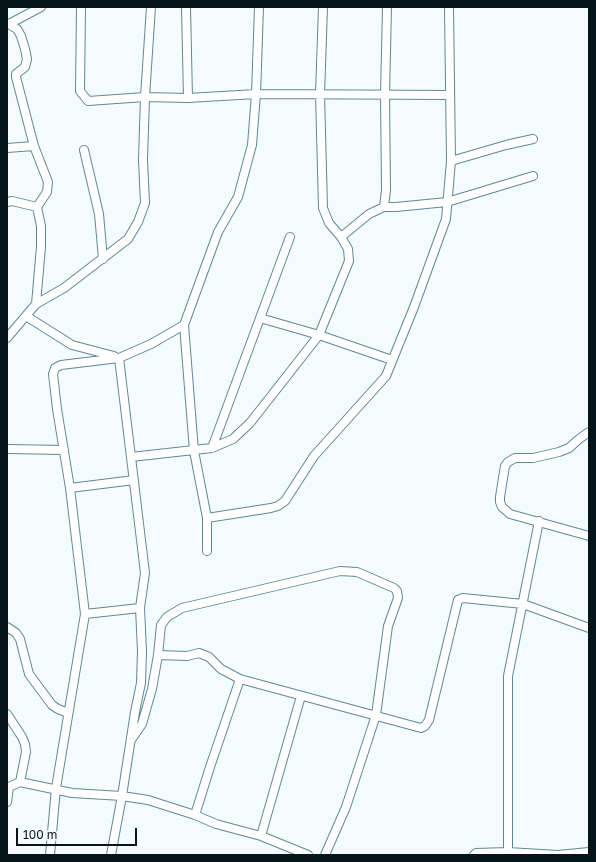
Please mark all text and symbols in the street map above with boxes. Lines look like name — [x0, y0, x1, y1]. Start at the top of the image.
scale bar — [18, 820, 139, 846]
text: 100 m — [23, 827, 57, 842]

